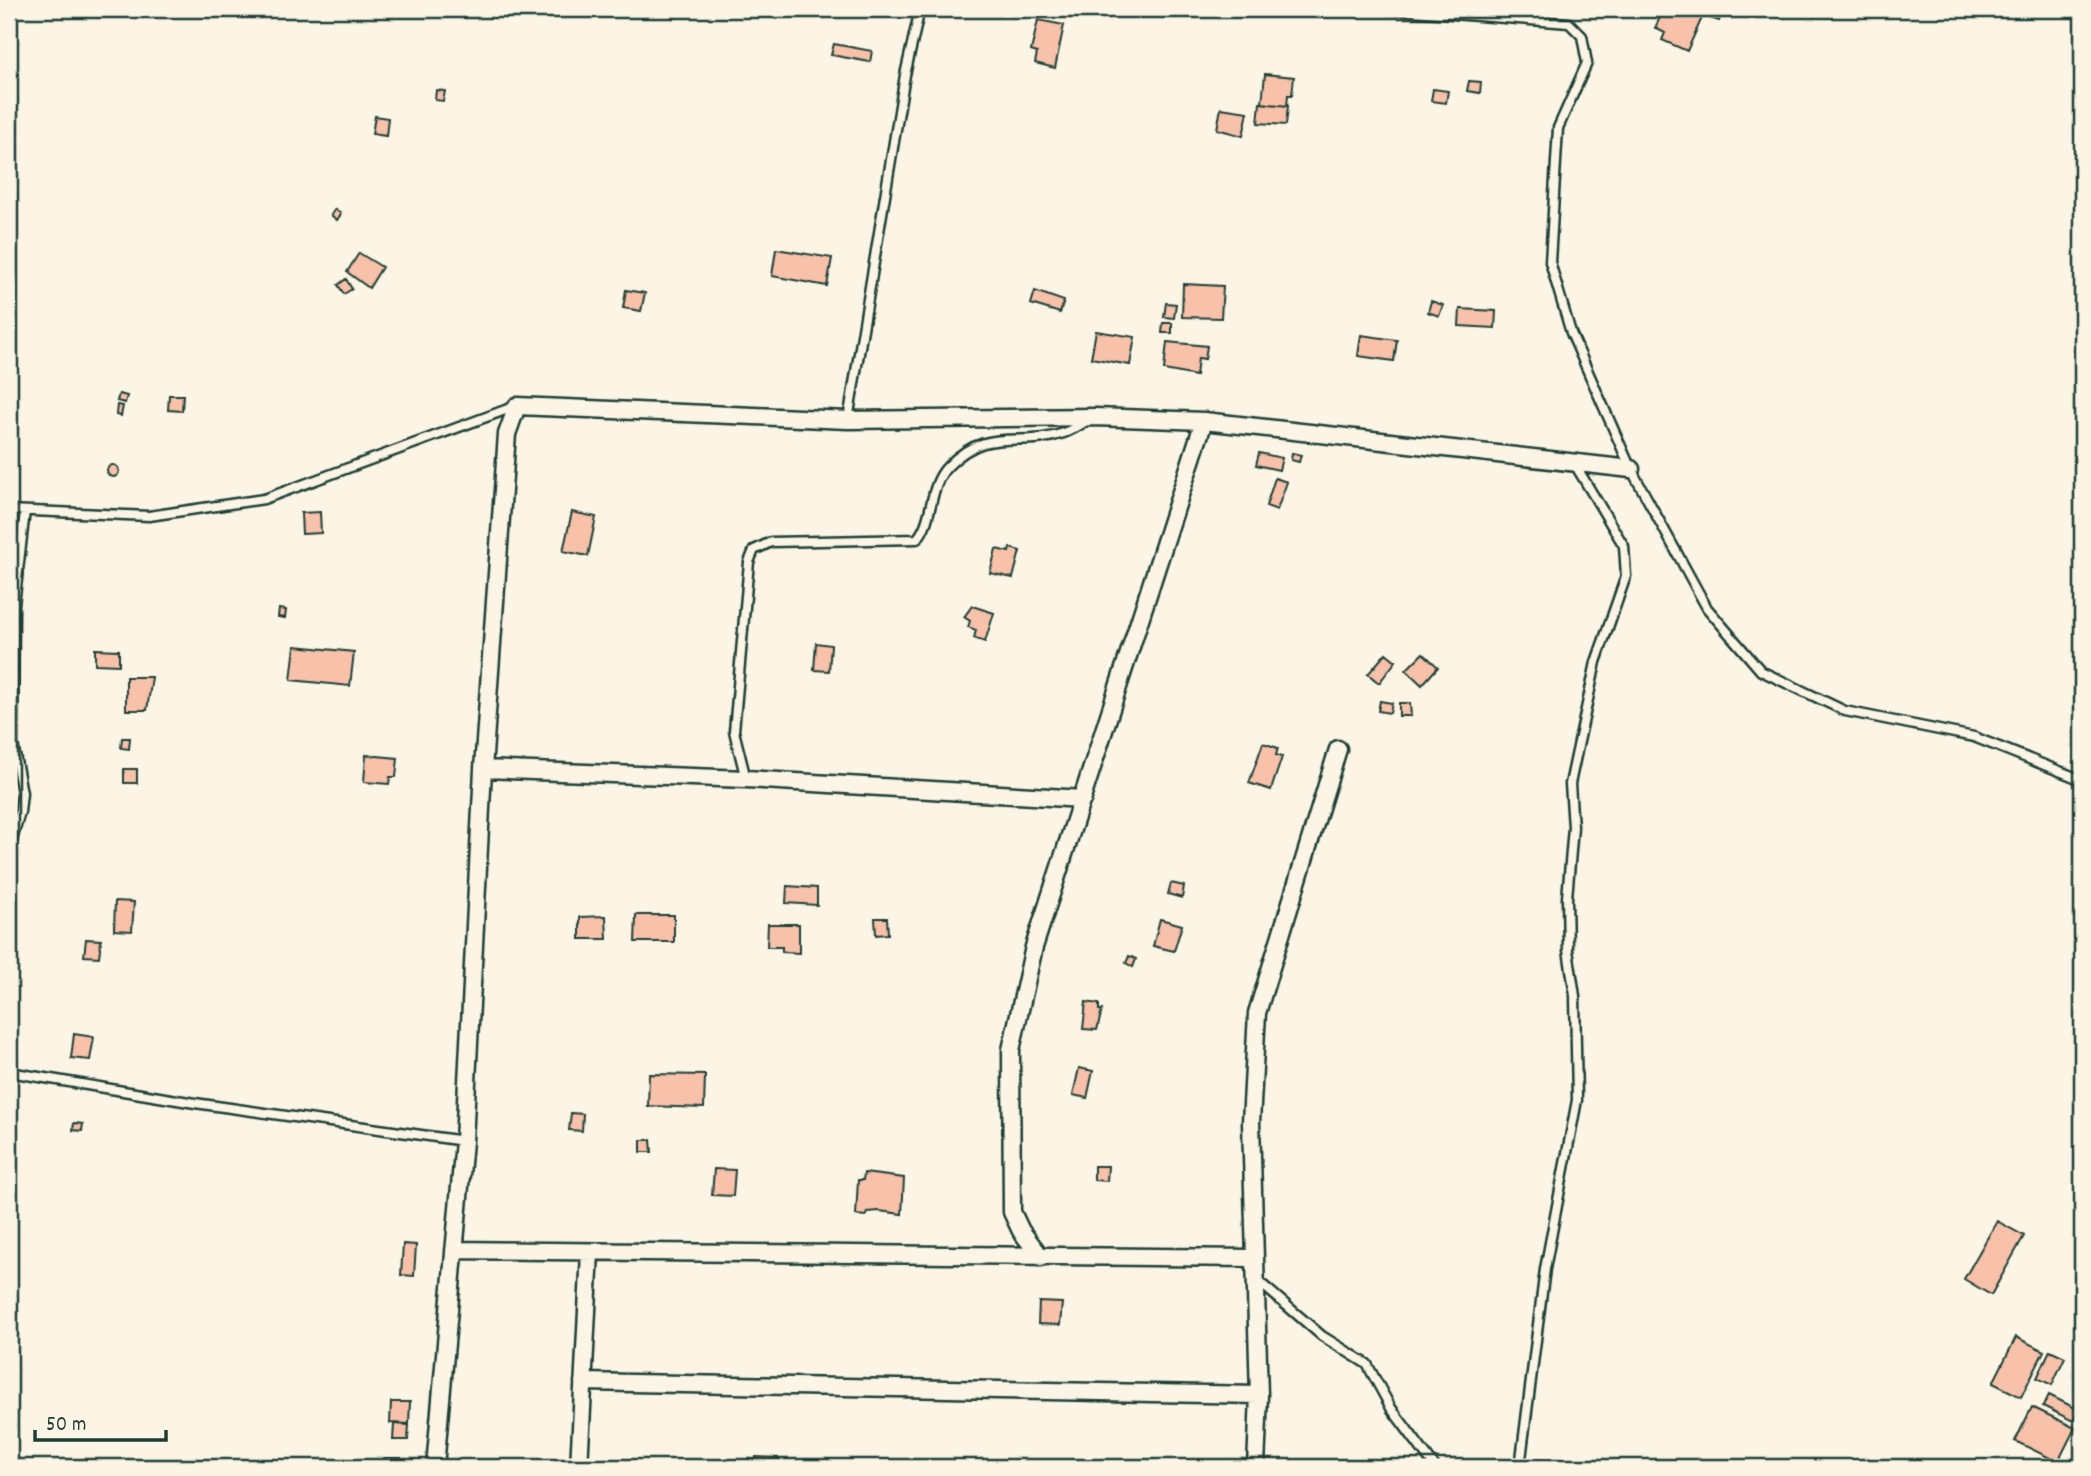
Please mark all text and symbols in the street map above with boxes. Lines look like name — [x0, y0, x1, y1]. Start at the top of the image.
scale bar — [35, 1399, 166, 1443]
text: 50 m — [46, 1411, 86, 1441]

